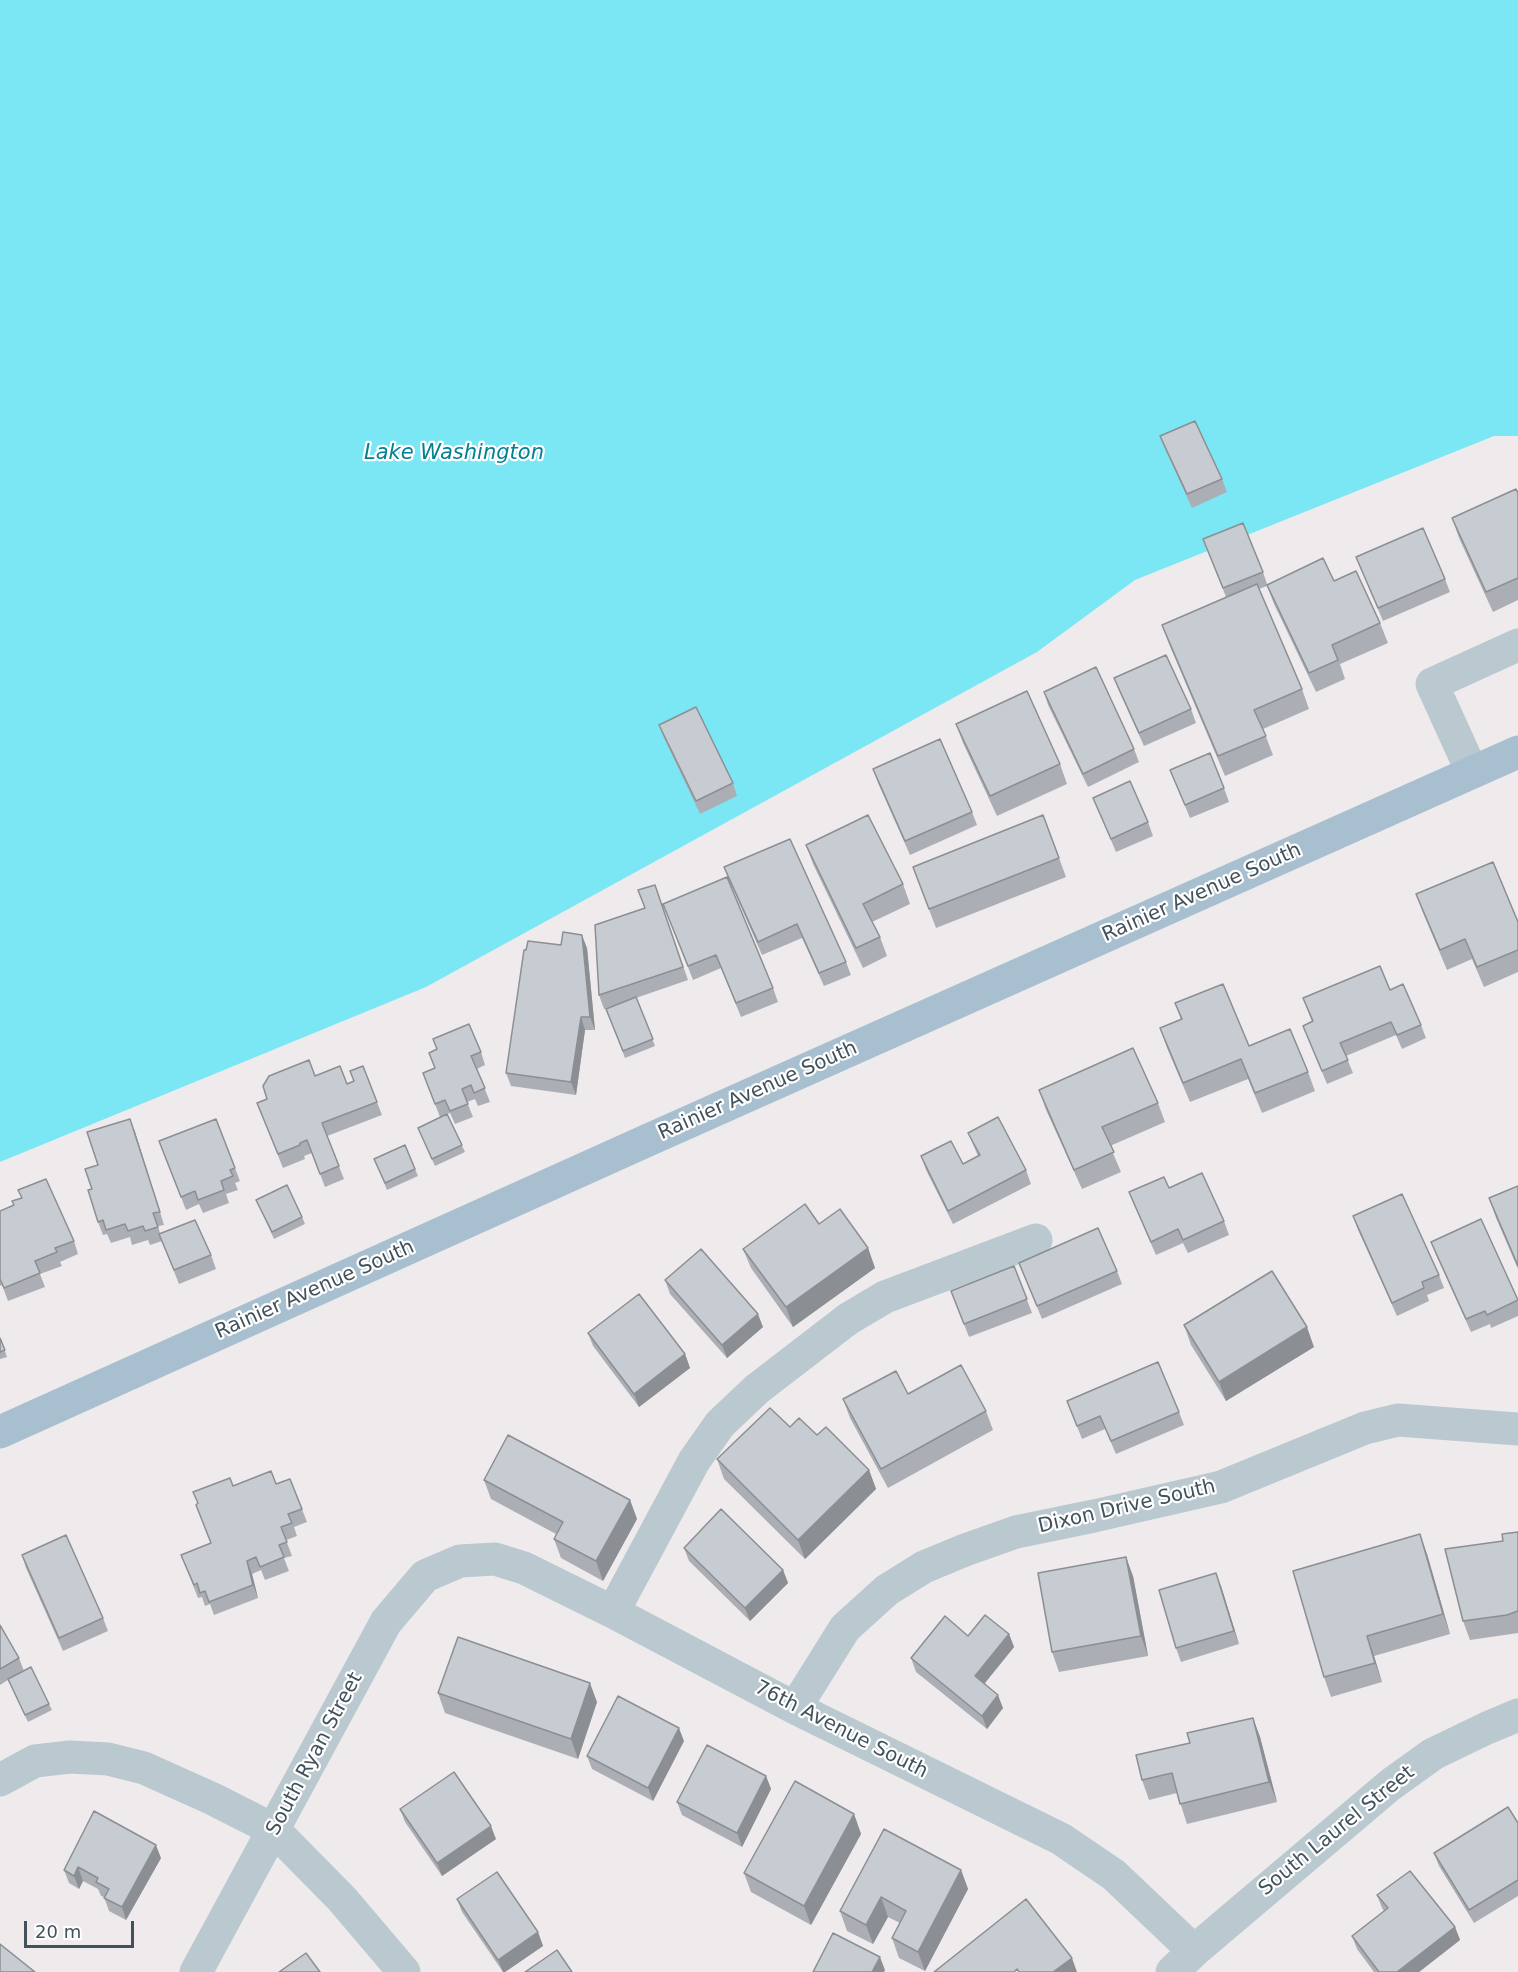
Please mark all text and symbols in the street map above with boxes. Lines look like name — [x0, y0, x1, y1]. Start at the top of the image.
water label: Lake Washington — [364, 441, 544, 467]
street label: Rainier Avenue South — [1099, 838, 1305, 948]
street label: Rainier Avenue South — [655, 1036, 861, 1146]
street label: Rainier Avenue South — [212, 1235, 418, 1345]
street label: Dixon Drive South — [1036, 1475, 1218, 1539]
street label: South Ryan Street — [262, 1668, 368, 1840]
street label: 76th Avenue South — [750, 1676, 932, 1784]
street label: South Laurel Street — [1254, 1761, 1420, 1901]
scale bar — [27, 1909, 136, 1947]
text: 20 m — [35, 1921, 81, 1942]

